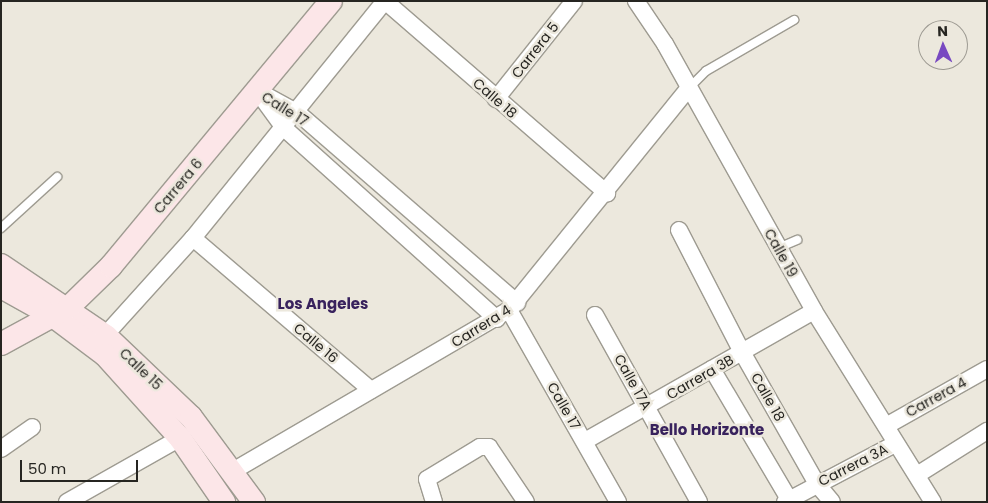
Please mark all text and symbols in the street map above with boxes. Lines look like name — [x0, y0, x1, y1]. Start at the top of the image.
street label: Carrera 5 — [508, 19, 562, 81]
north arrow — [918, 20, 968, 70]
text: N — [937, 21, 948, 41]
street label: Calle 18 — [470, 74, 520, 122]
street label: Calle 17 — [259, 88, 311, 130]
street label: Carrera 6 — [150, 155, 206, 217]
street label: Calle 19 — [761, 226, 801, 280]
district label: Los Angeles — [278, 295, 368, 313]
street label: Carrera 4 — [448, 301, 514, 351]
street label: Calle 16 — [290, 320, 342, 366]
street label: Calle 15 — [116, 345, 166, 393]
street label: Calle 17A — [611, 351, 655, 413]
street label: Carrera 3B — [663, 351, 737, 403]
street label: Calle 18 — [748, 370, 788, 424]
street label: Carrera 4 — [903, 374, 969, 420]
street label: Calle 17 — [544, 379, 584, 433]
district label: Bello Horizonte — [650, 421, 764, 439]
street label: Carrera 3A — [816, 440, 890, 490]
scale bar — [22, 450, 140, 482]
text: 50 m — [28, 458, 66, 479]

